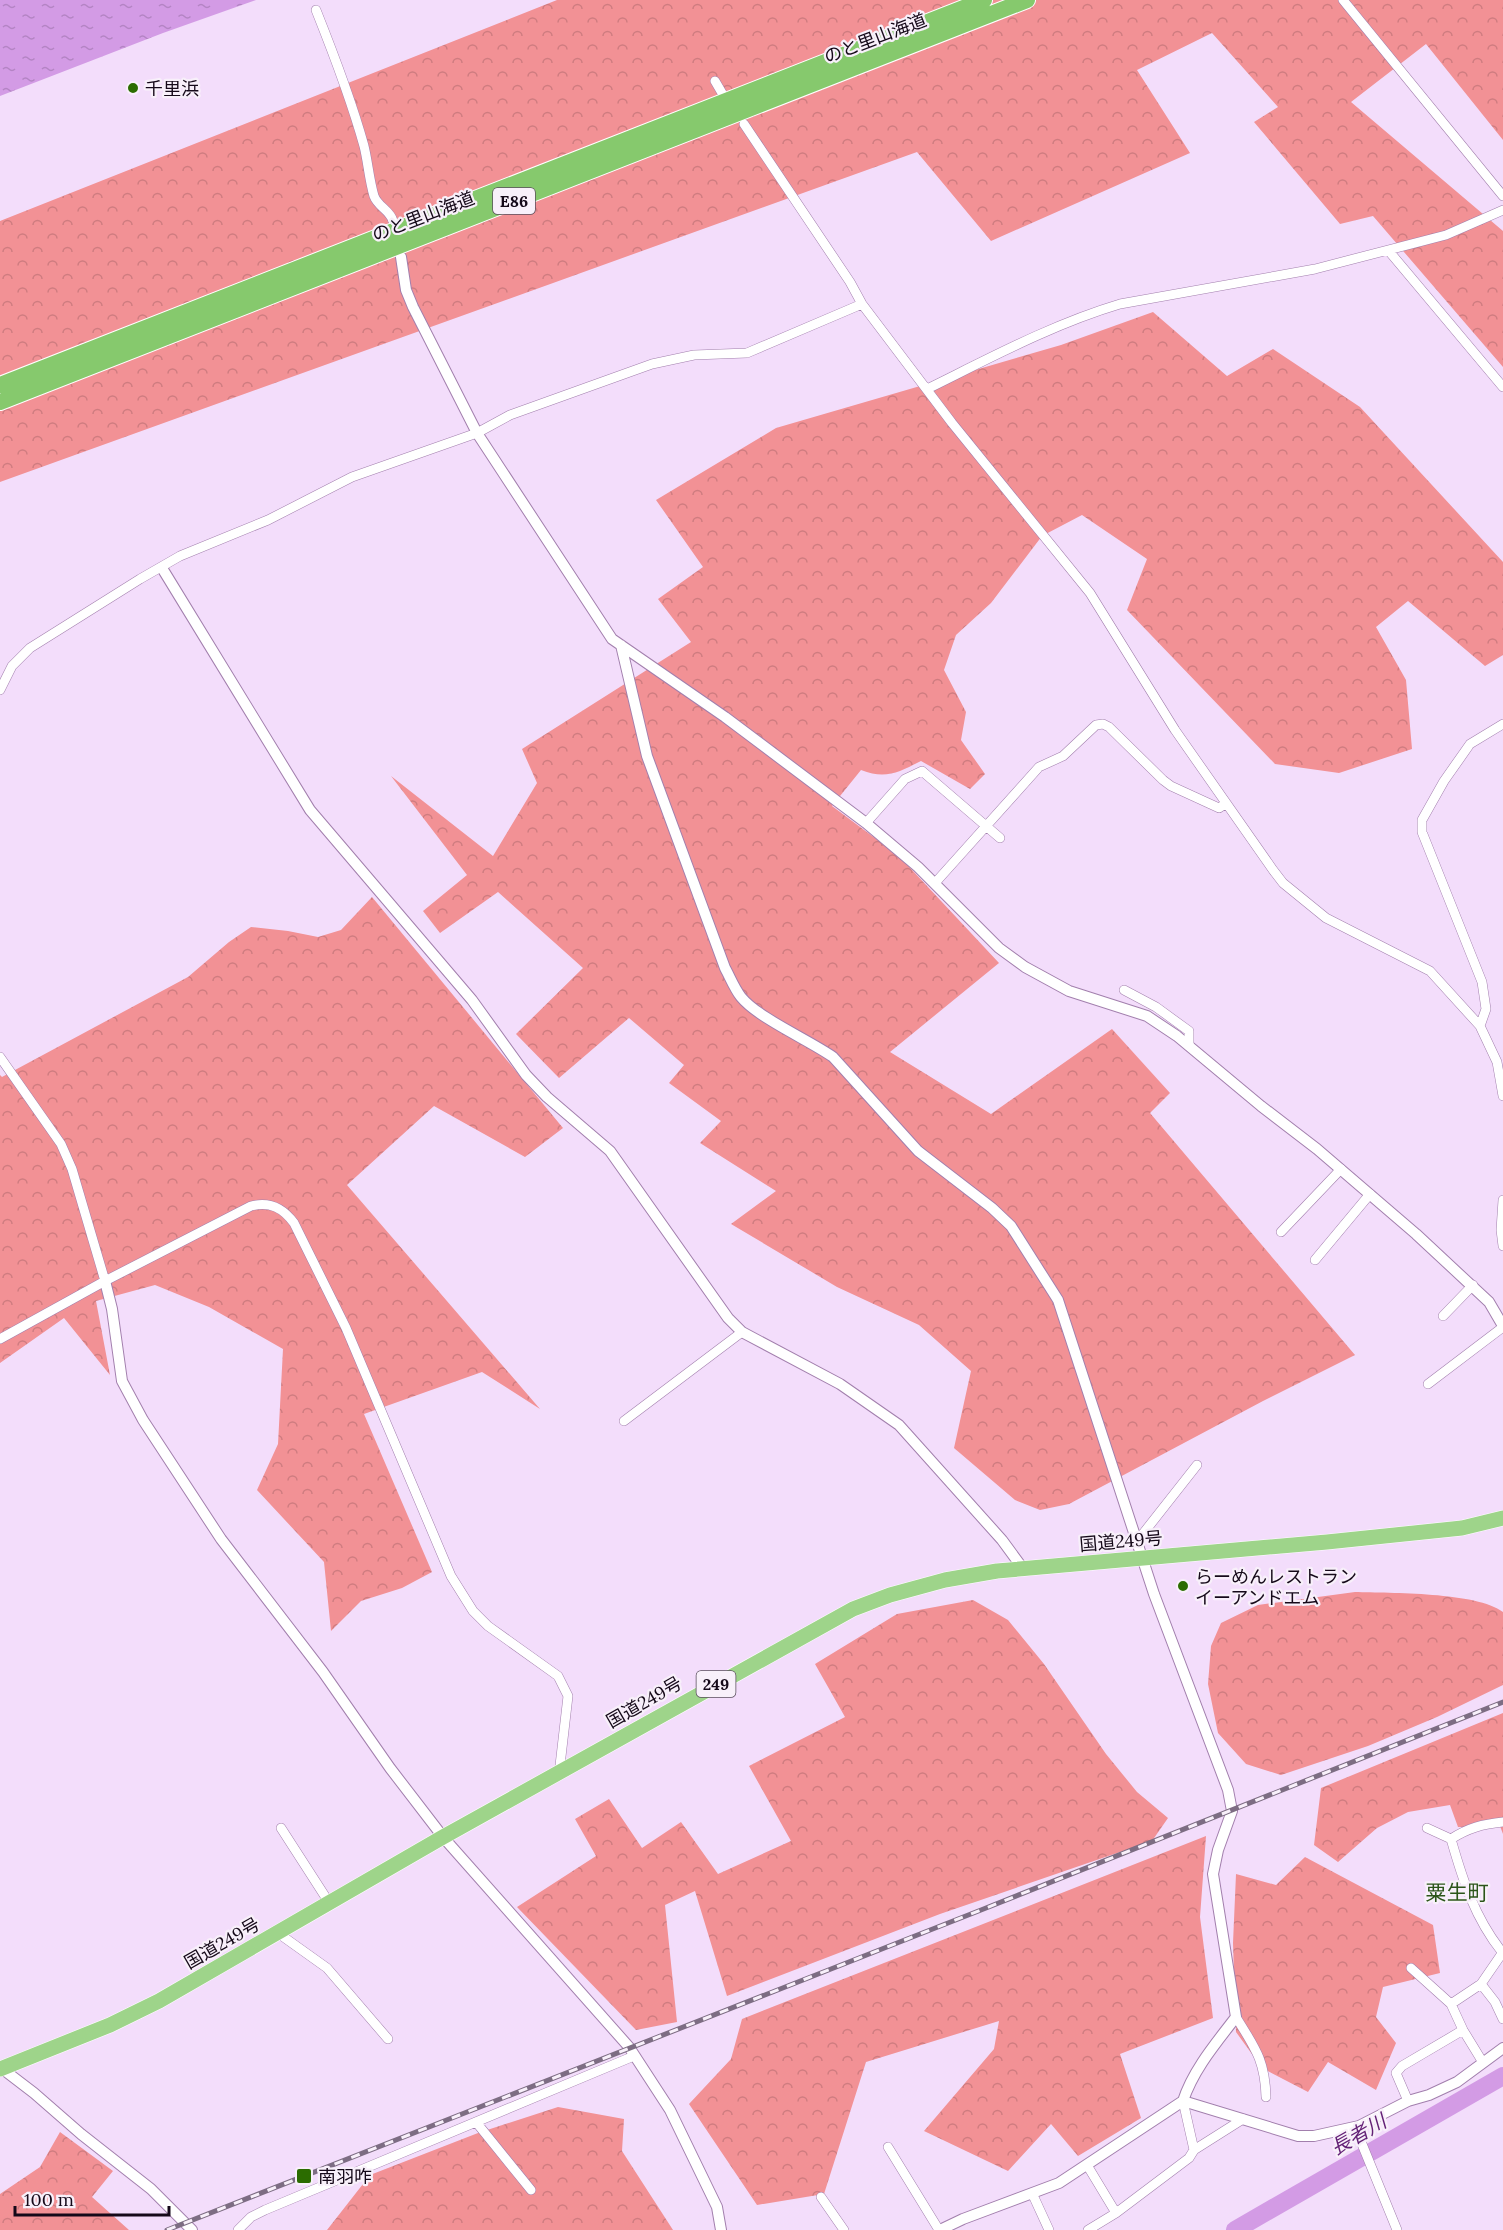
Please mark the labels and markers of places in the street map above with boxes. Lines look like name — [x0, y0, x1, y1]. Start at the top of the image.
place label: 千里浜 — [145, 77, 199, 100]
marker: 千里浜 — [126, 81, 140, 95]
place label: らーめんレストラン イーアンドエム — [1195, 1565, 1357, 1609]
marker: らーめんレストラン イーアンドエム — [1176, 1579, 1190, 1593]
place label: 南羽咋 — [318, 2165, 372, 2188]
marker: 南羽咋 — [295, 2167, 313, 2185]

